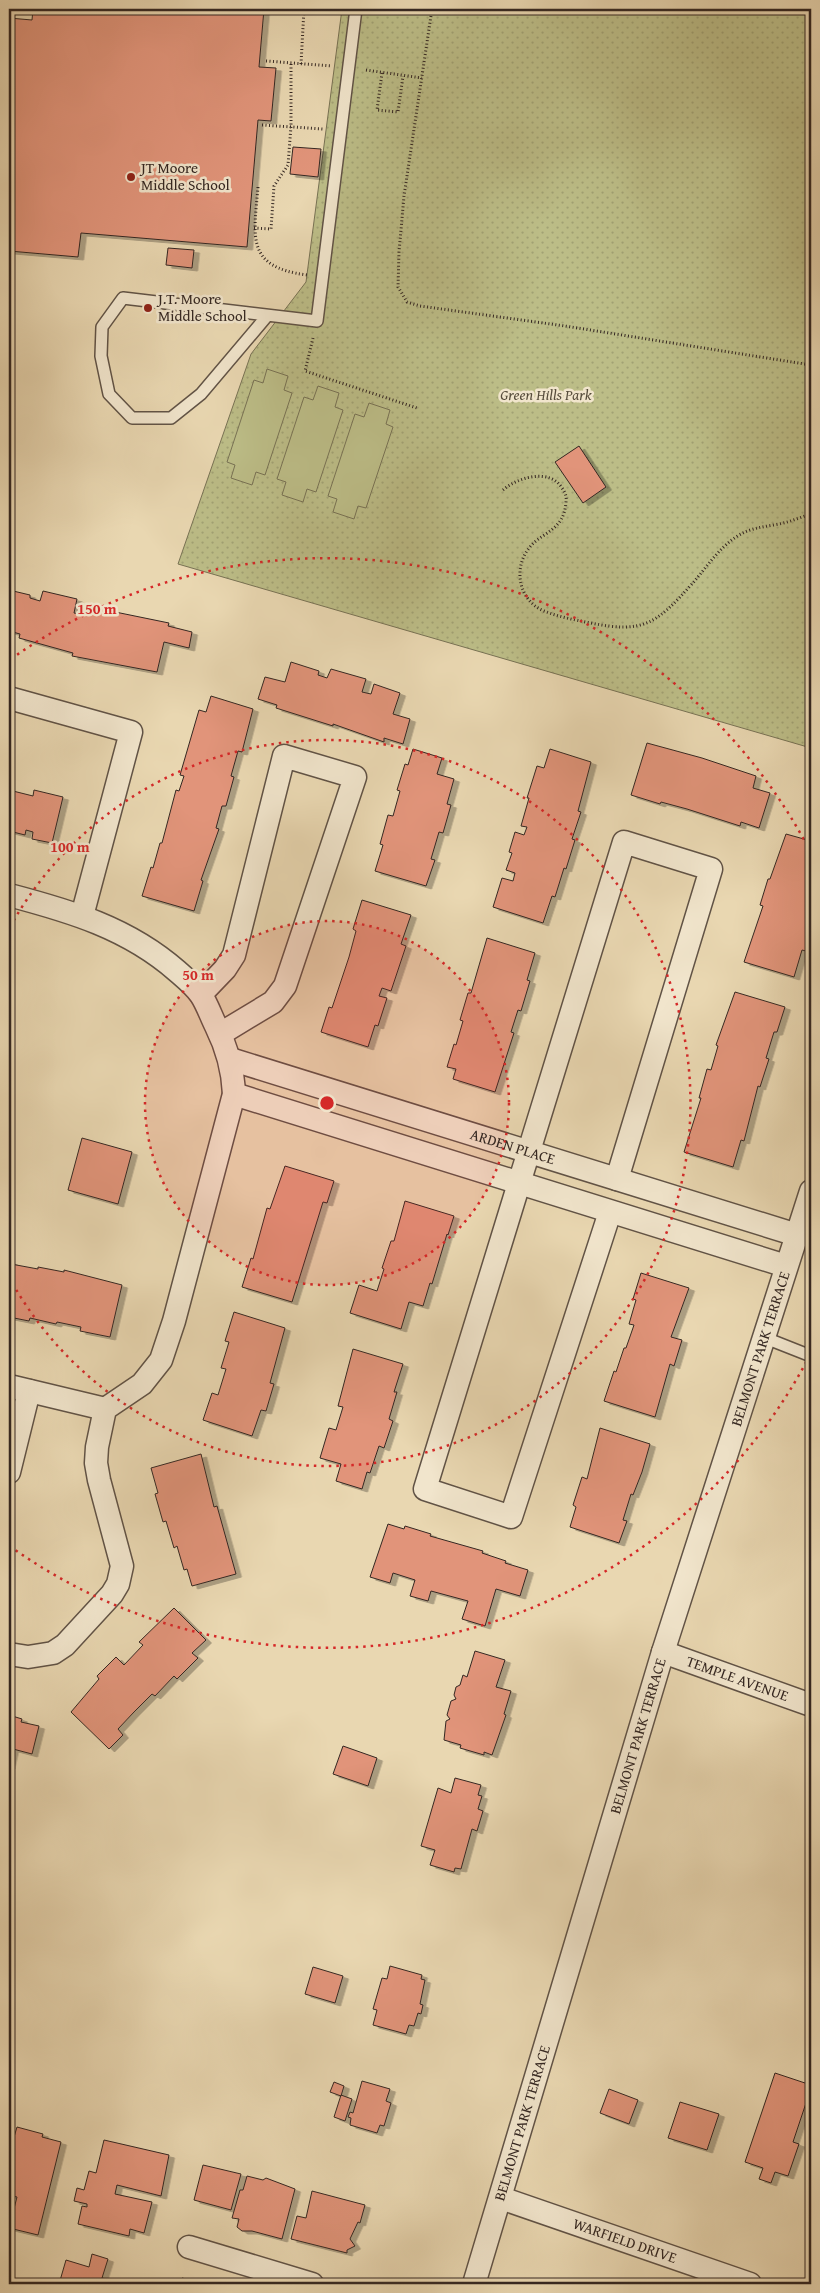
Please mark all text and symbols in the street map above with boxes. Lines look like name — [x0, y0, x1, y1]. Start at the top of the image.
place label: JT Moore Middle School — [139, 157, 230, 195]
marker: JT Moore Middle School — [125, 171, 137, 183]
place label: J.T. Moore Middle School — [156, 288, 247, 326]
marker: J.T. Moore Middle School — [142, 302, 154, 314]
park label: Green Hills Park — [500, 384, 592, 405]
text: 150 m — [77, 598, 117, 619]
text: 100 m — [50, 836, 90, 857]
text: 50 m — [182, 964, 214, 985]
centre of rings — [318, 1094, 336, 1112]
street label: ARDEN PLACE — [468, 1123, 558, 1169]
street label: BELMONT PARK TERRACE — [725, 1268, 795, 1429]
street label: TEMPLE AVENUE — [684, 1650, 792, 1706]
street label: BELMONT PARK TERRACE — [604, 1655, 671, 1816]
street label: BELMONT PARK TERRACE — [488, 2042, 555, 2203]
street label: WARFIELD DRIVE — [570, 2213, 680, 2268]

